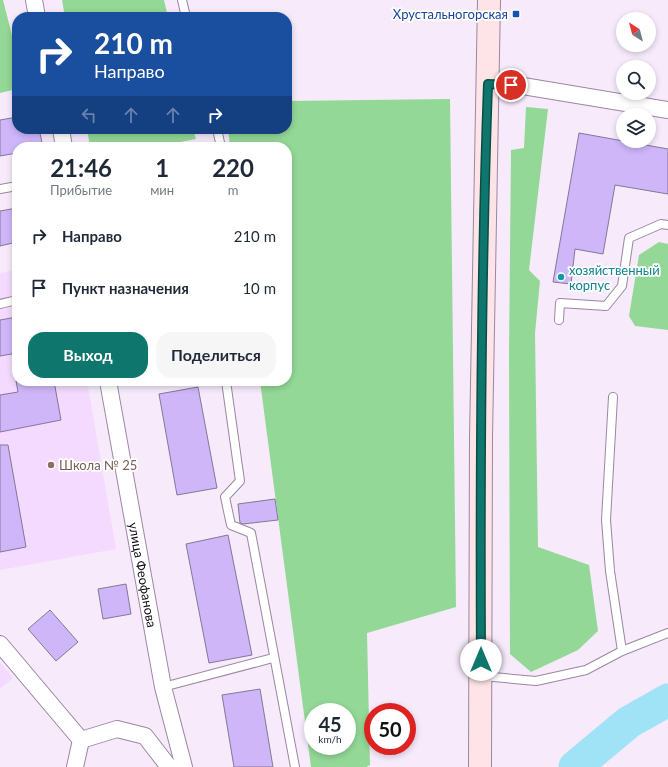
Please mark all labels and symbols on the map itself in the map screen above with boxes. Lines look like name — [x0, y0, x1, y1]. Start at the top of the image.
place label: Хрустальногорская — [393, 6, 508, 22]
marker: Хрустальногорская — [511, 9, 521, 19]
north arrow — [616, 12, 656, 52]
pin — [494, 68, 528, 102]
place label: хозяйственный корпус — [569, 262, 660, 293]
marker: хозяйственный корпус — [556, 272, 566, 282]
place label: Школа № 25 — [59, 457, 137, 473]
marker: Школа № 25 — [46, 460, 56, 470]
street label: улица Феофанова — [126, 521, 160, 629]
position arrow — [460, 639, 502, 681]
speed limit sign: 50 — [364, 703, 416, 755]

